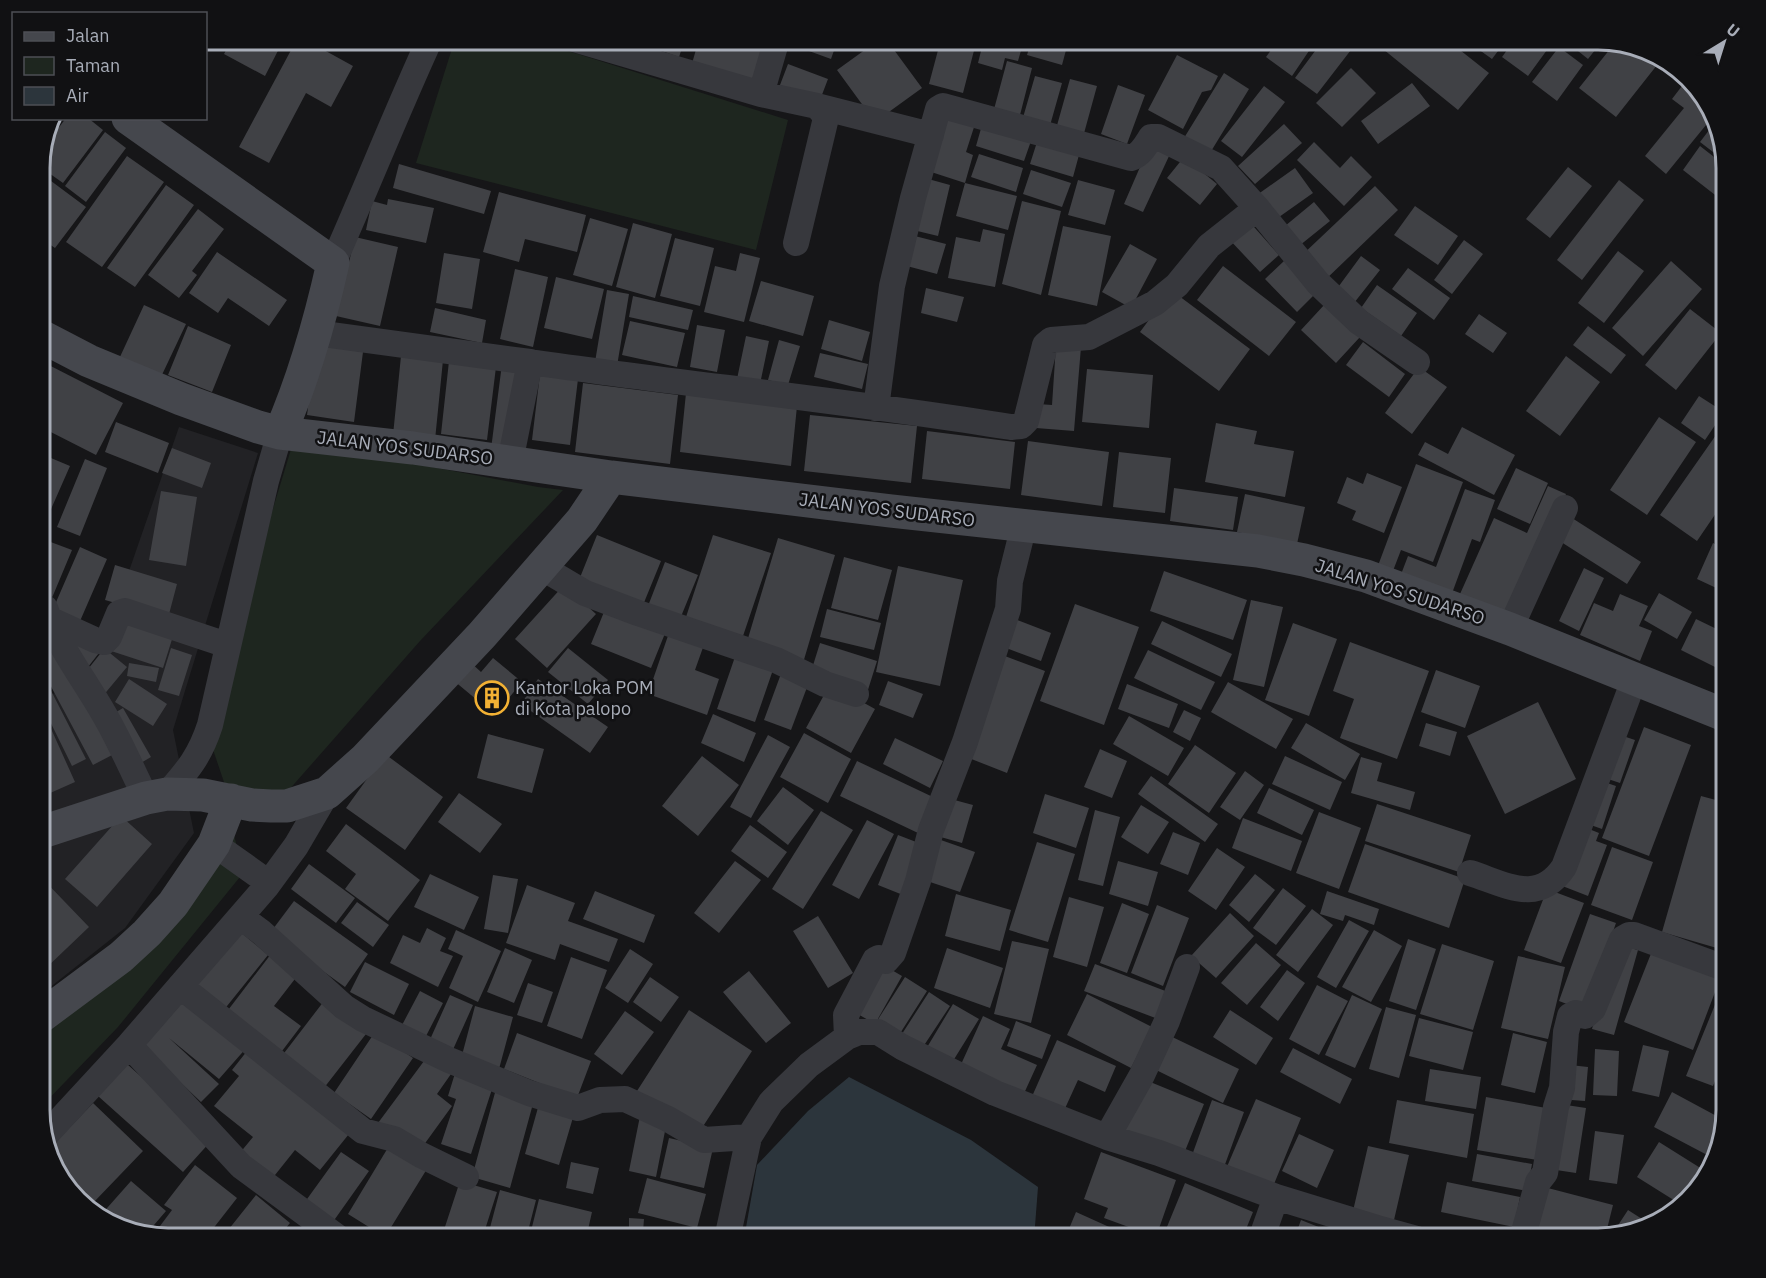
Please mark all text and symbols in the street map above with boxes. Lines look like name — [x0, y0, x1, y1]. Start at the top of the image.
legend — [12, 12, 207, 120]
north arrow — [1694, 12, 1754, 72]
text: U — [1723, 19, 1744, 41]
text: Jalan — [66, 24, 110, 47]
text: Taman — [66, 54, 120, 77]
text: Air — [66, 84, 89, 107]
street label: JALAN YOS SUDARSO — [316, 425, 494, 470]
street label: JALAN YOS SUDARSO — [798, 487, 976, 532]
street label: JALAN YOS SUDARSO — [1312, 553, 1488, 630]
place label: Kantor Loka POM di Kota palopo — [515, 676, 654, 720]
building icon: Kantor Loka POM di Kota palopo — [474, 680, 510, 716]

